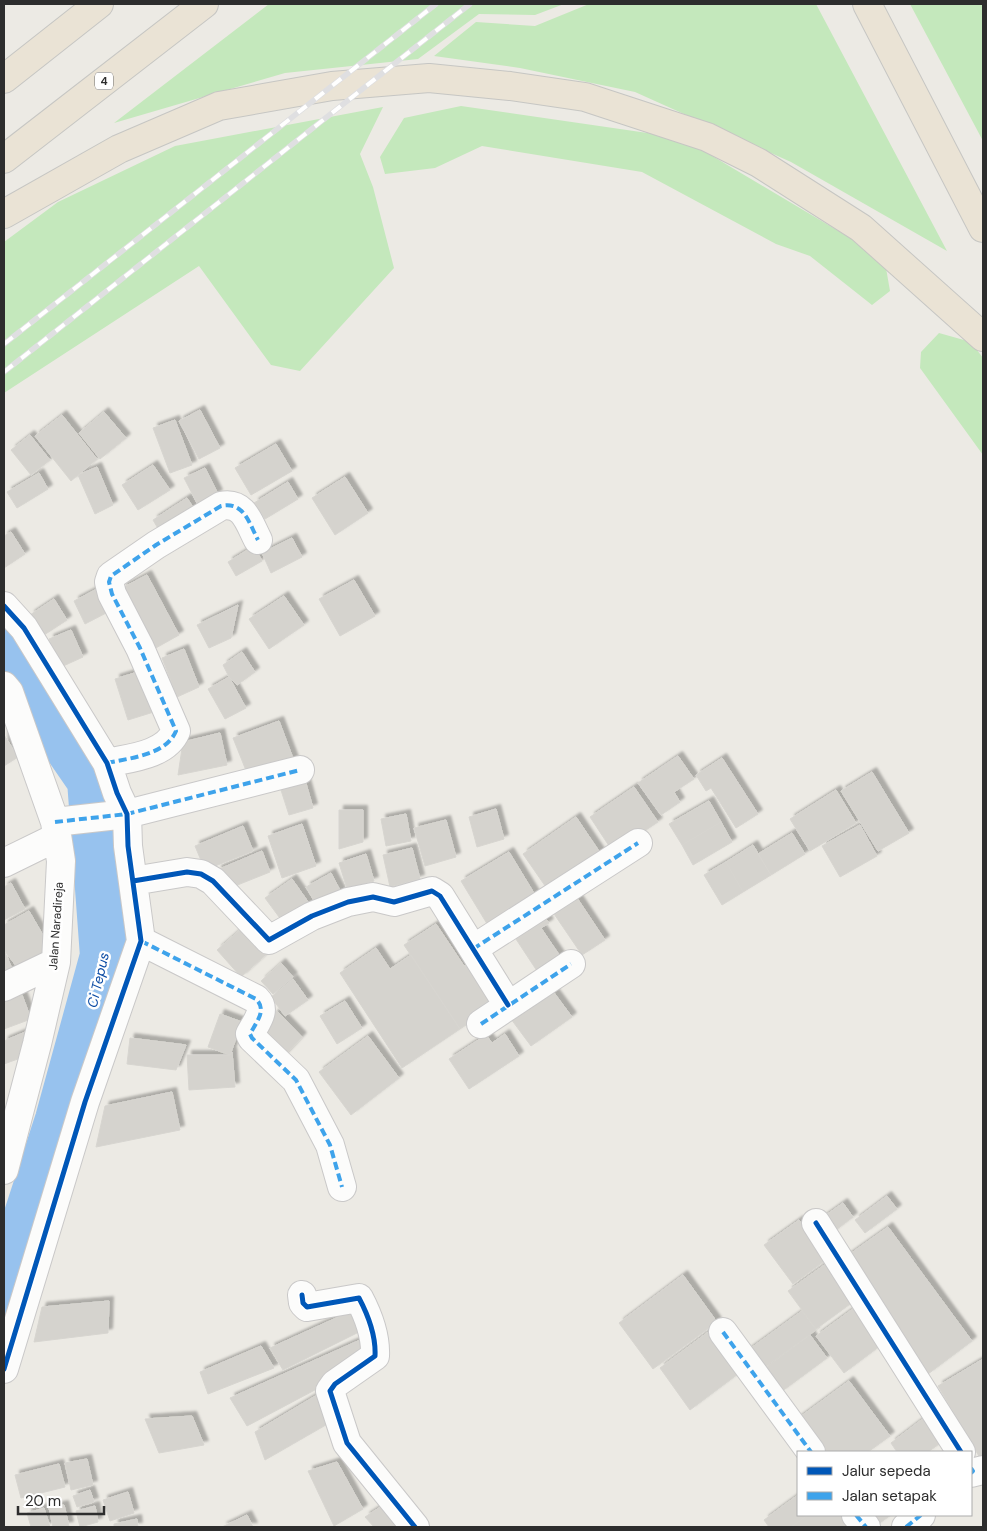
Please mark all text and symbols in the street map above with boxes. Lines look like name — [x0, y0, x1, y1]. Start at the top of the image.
road number: 4 — [95, 72, 113, 90]
street label: Jalan Naradireja — [45, 881, 67, 971]
water label: Ci Tepus — [83, 951, 113, 1009]
legend — [797, 1451, 972, 1516]
text: Jalur sepeda — [842, 1461, 931, 1481]
scale bar — [18, 1484, 104, 1516]
text: Jalan setapak — [842, 1486, 937, 1506]
text: 20 m — [25, 1491, 61, 1511]

